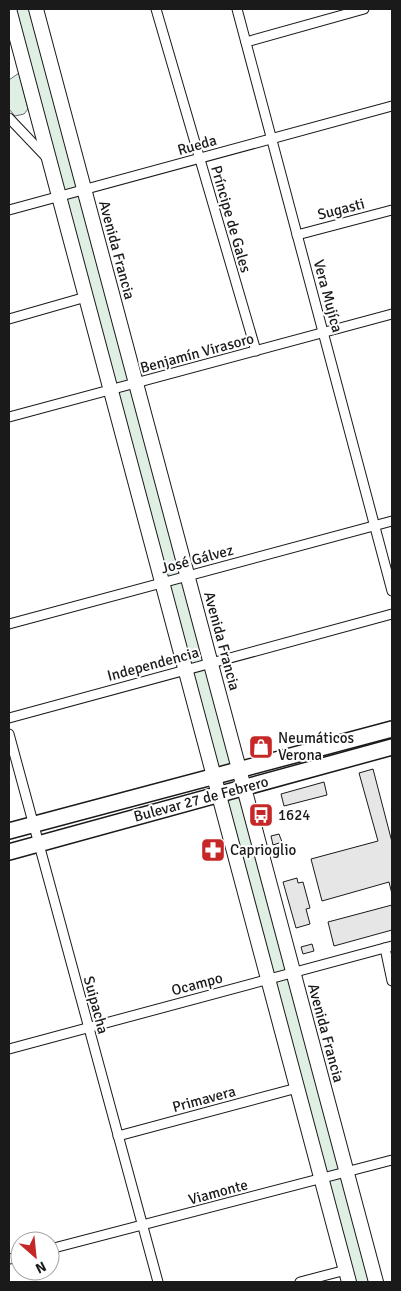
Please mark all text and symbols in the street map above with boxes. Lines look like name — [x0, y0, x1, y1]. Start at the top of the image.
street label: Rueda — [175, 131, 219, 159]
street label: Príncipe de Gales — [207, 163, 255, 275]
street label: Sugasti — [316, 194, 366, 224]
street label: Avenida Francia — [95, 199, 139, 301]
street label: Vera Mujíca — [310, 258, 346, 334]
street label: Benjamín Virasoro — [138, 329, 256, 377]
street label: José Gálvez — [159, 541, 235, 577]
street label: Avenida Francia — [200, 590, 244, 692]
street label: Independencia — [105, 643, 201, 685]
place label: Neumáticos Verona — [278, 729, 355, 764]
shop icon: Neumáticos Verona — [248, 734, 274, 760]
street label: Bulevar 27 de Febrero — [132, 772, 271, 826]
bus stop icon: 1624 — [248, 802, 274, 828]
place label: 1624 — [278, 806, 310, 824]
pharmacy icon: Caprioglio — [200, 837, 226, 863]
place label: Caprioglio — [230, 841, 296, 859]
street label: Ocampo — [169, 968, 225, 999]
street label: Suipacha — [80, 974, 112, 1036]
street label: Avenida Francia — [304, 982, 348, 1084]
street label: Primavera — [170, 1082, 238, 1116]
street label: Viamonte — [186, 1175, 250, 1209]
north arrow — [10, 1231, 60, 1281]
text: N — [32, 1257, 49, 1277]

